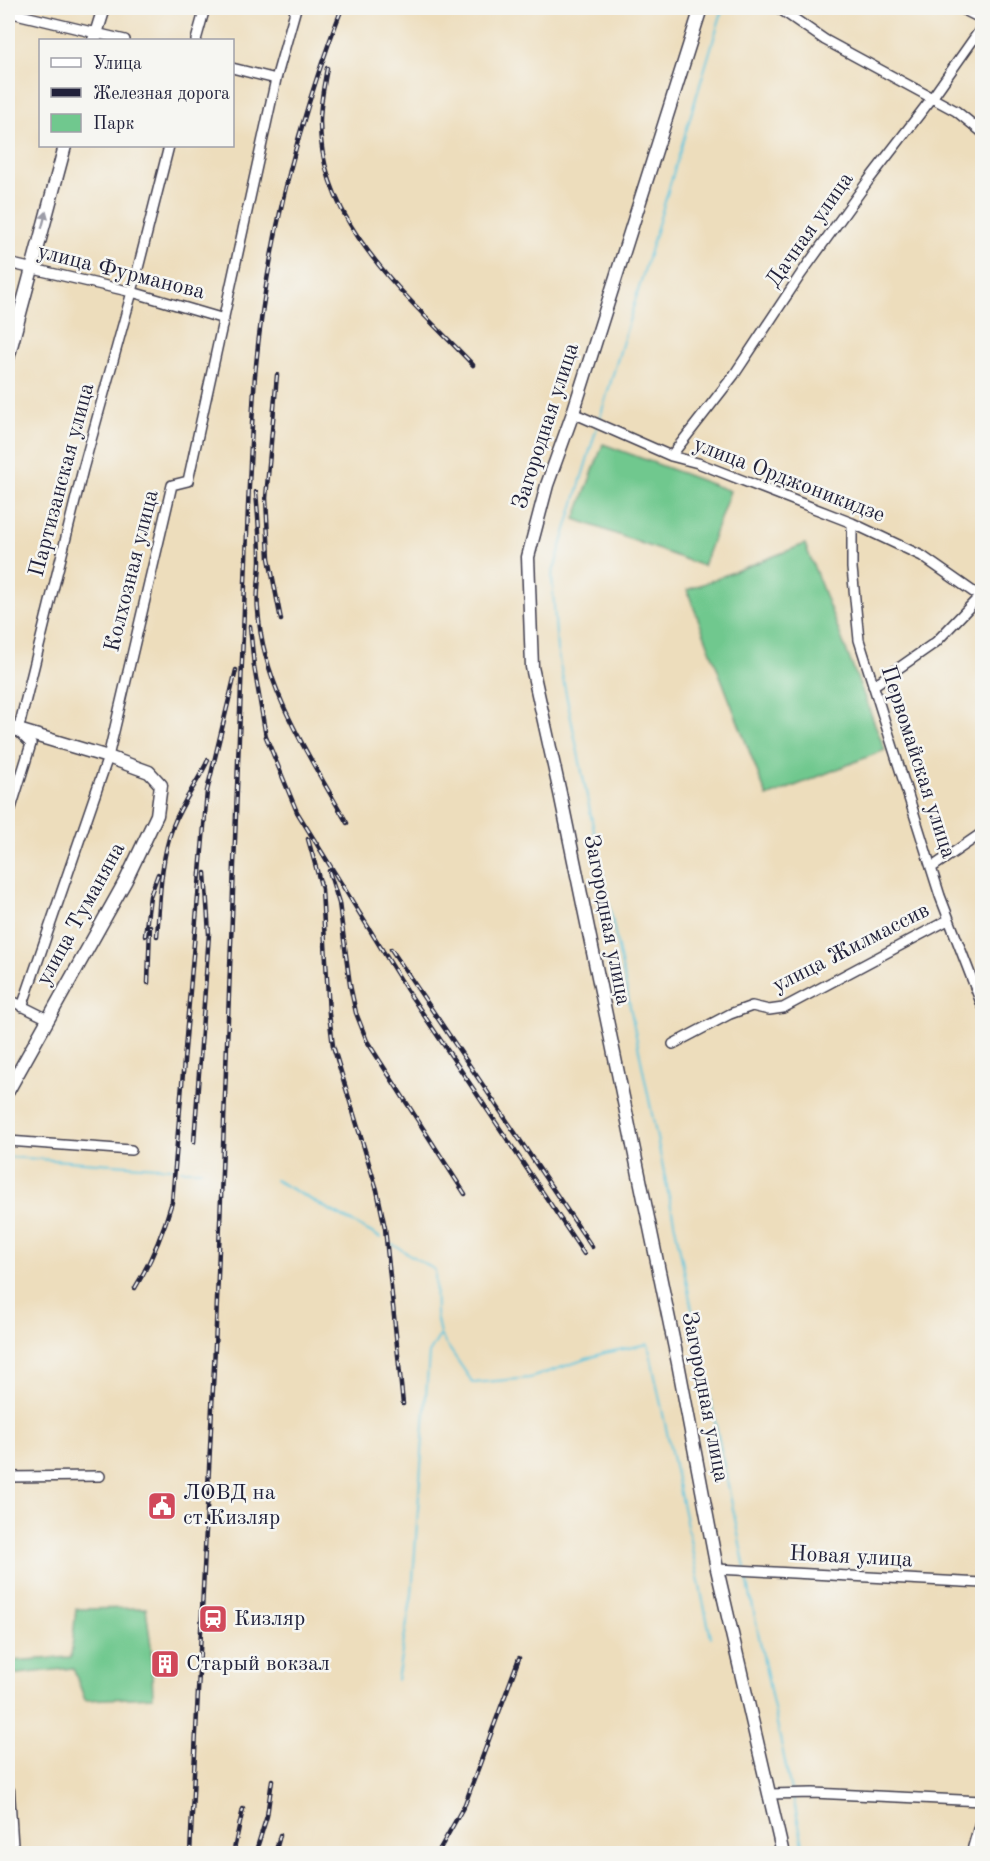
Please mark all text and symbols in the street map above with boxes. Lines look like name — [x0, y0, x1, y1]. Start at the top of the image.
legend — [39, 39, 234, 147]
text: Улица — [93, 55, 142, 73]
text: Железная дорога — [93, 85, 230, 103]
text: Парк — [93, 115, 134, 133]
street label: Дачная улица — [762, 168, 858, 292]
one-way arrow — [40, 211, 49, 229]
street label: улица Фурманова — [35, 241, 207, 303]
street label: Загородная улица — [509, 340, 583, 512]
street label: Партизанская улица — [26, 381, 98, 579]
street label: улица Орджоникидзе — [690, 433, 888, 527]
street label: Колхозная улица — [101, 488, 163, 654]
street label: Первомайская улица — [876, 663, 960, 861]
street label: Загородная улица — [580, 833, 634, 1007]
street label: улица Туманяна — [33, 839, 129, 989]
street label: улица Жилмассив — [769, 899, 933, 997]
street label: Загородная улица — [678, 1310, 732, 1484]
place label: ЛОВД на ст.Кизляр — [183, 1482, 280, 1529]
public building icon: ЛОВД на ст.Кизляр — [146, 1490, 178, 1522]
street label: Новая улица — [789, 1543, 913, 1571]
station icon: Кизляр — [197, 1603, 229, 1635]
place label: Кизляр — [234, 1608, 305, 1630]
building icon: Старый вокзал — [149, 1648, 181, 1680]
place label: Старый вокзал — [186, 1653, 330, 1675]

